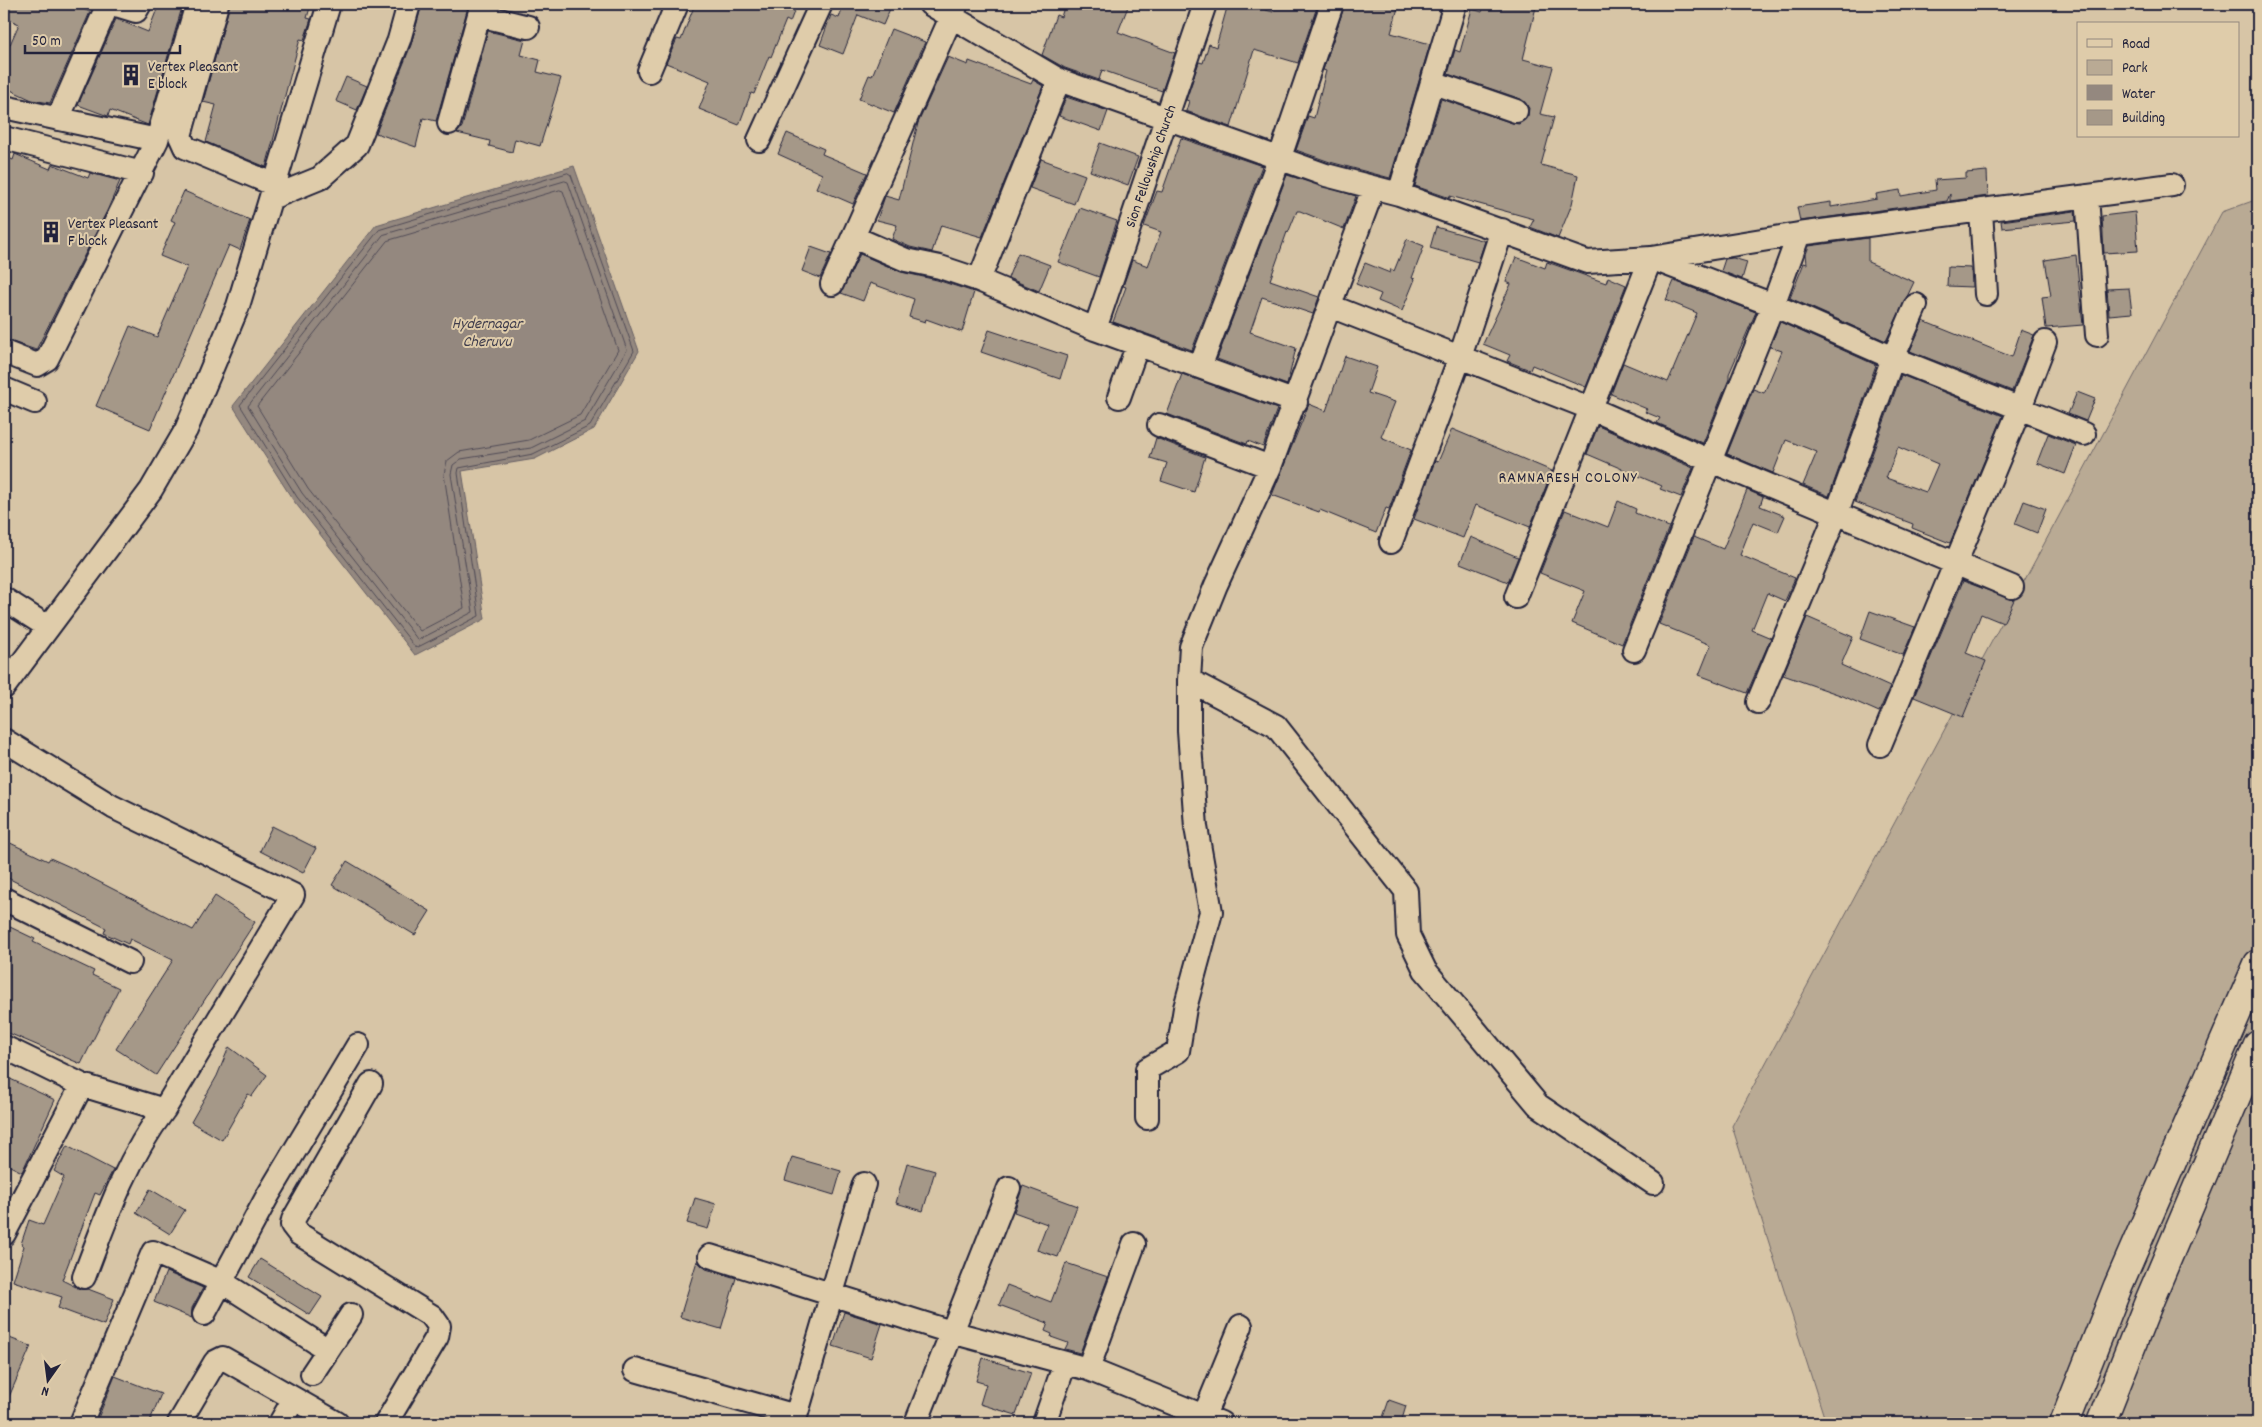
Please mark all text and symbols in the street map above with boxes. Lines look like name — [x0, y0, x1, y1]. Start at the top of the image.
scale bar — [25, 22, 180, 54]
legend — [2077, 22, 2240, 138]
text: 50 m — [32, 31, 61, 53]
text: Road — [2122, 34, 2150, 56]
place label: Vertex Pleasant E block — [148, 57, 239, 96]
text: Park — [2122, 58, 2148, 80]
building icon: Vertex Pleasant E block — [118, 62, 144, 88]
text: Water — [2122, 84, 2156, 106]
street label: Sion Fellowship Church — [1121, 102, 1183, 231]
text: Building — [2122, 108, 2165, 130]
place label: Vertex Pleasant F block — [68, 214, 159, 253]
building icon: Vertex Pleasant F block — [38, 219, 64, 245]
water label: Hydernagar Cheruvu — [452, 313, 524, 354]
district label: RAMNARESH COLONY — [1498, 467, 1638, 490]
north arrow — [22, 1354, 72, 1404]
text: N — [39, 1380, 51, 1401]

